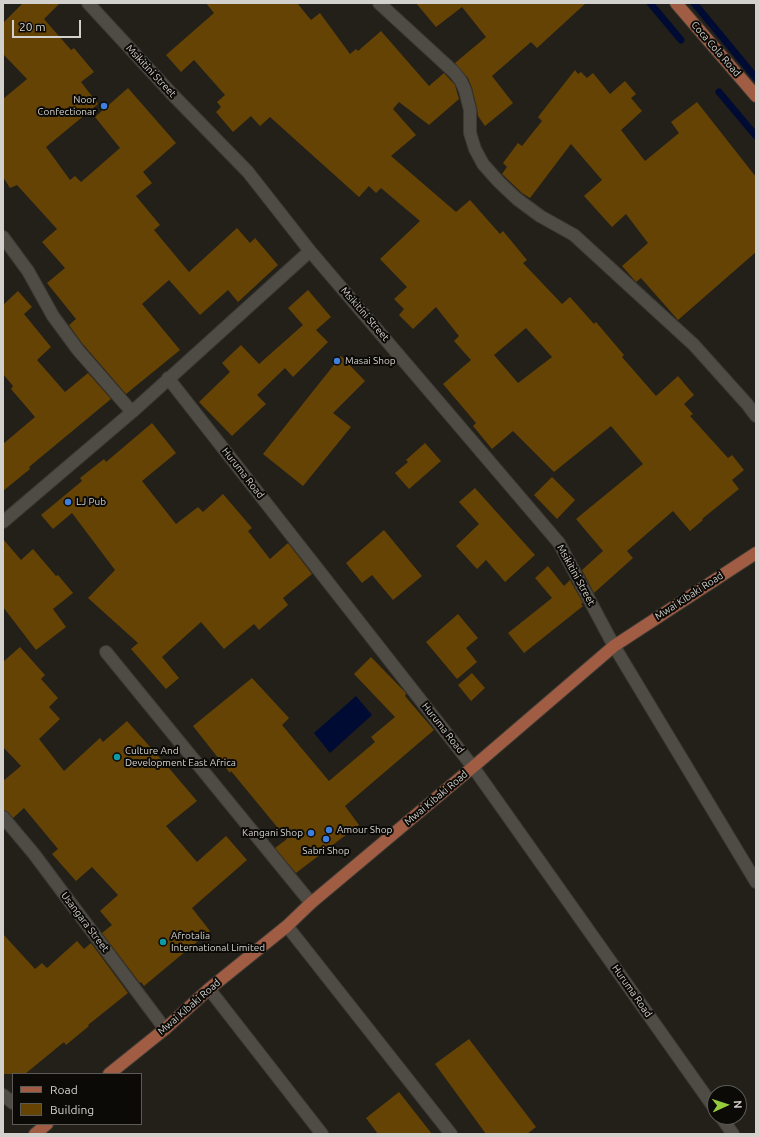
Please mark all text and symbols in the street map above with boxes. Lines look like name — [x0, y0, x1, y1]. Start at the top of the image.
scale bar — [14, 12, 83, 38]
street label: Coca Cola Road — [689, 19, 743, 79]
text: 20 m — [19, 20, 46, 33]
street label: Msikitini Street — [124, 42, 178, 100]
place label: Noor Confectionar — [38, 94, 96, 118]
marker: Noor Confectionar — [99, 101, 109, 111]
street label: Msikitini Street — [338, 285, 392, 343]
place label: Masai Shop — [345, 355, 396, 367]
marker: Masai Shop — [332, 356, 342, 366]
street label: Huruma Road — [219, 445, 267, 501]
place label: LJ Pub — [76, 496, 106, 508]
marker: LJ Pub — [63, 497, 73, 507]
street label: Msikitini Street — [554, 543, 598, 607]
street label: Mwai Kibaki Road — [653, 570, 725, 622]
street label: Huruma Road — [419, 700, 467, 756]
place label: Culture And Development East Africa — [125, 745, 236, 768]
marker: Culture And Development East Africa — [112, 752, 122, 762]
street label: Mwai Kibaki Road — [402, 768, 470, 828]
place label: Amour Shop — [337, 824, 392, 836]
marker: Amour Shop — [324, 825, 334, 835]
place label: Kangani Shop — [242, 827, 303, 839]
marker: Kangani Shop — [306, 828, 316, 838]
marker: Sabri Shop — [321, 834, 331, 844]
place label: Sabri Shop — [302, 845, 350, 857]
street label: Usangara Street — [59, 890, 111, 954]
place label: Afrotalia International Limited — [171, 930, 265, 954]
marker: Afrotalia International Limited — [158, 937, 168, 947]
street label: Huruma Road — [610, 962, 654, 1020]
street label: Mwai Kibaki Road — [155, 977, 223, 1037]
legend — [12, 1073, 142, 1125]
text: Road — [50, 1083, 78, 1096]
north arrow — [707, 1085, 747, 1125]
text: N — [732, 1100, 744, 1109]
text: Building — [50, 1103, 94, 1116]

